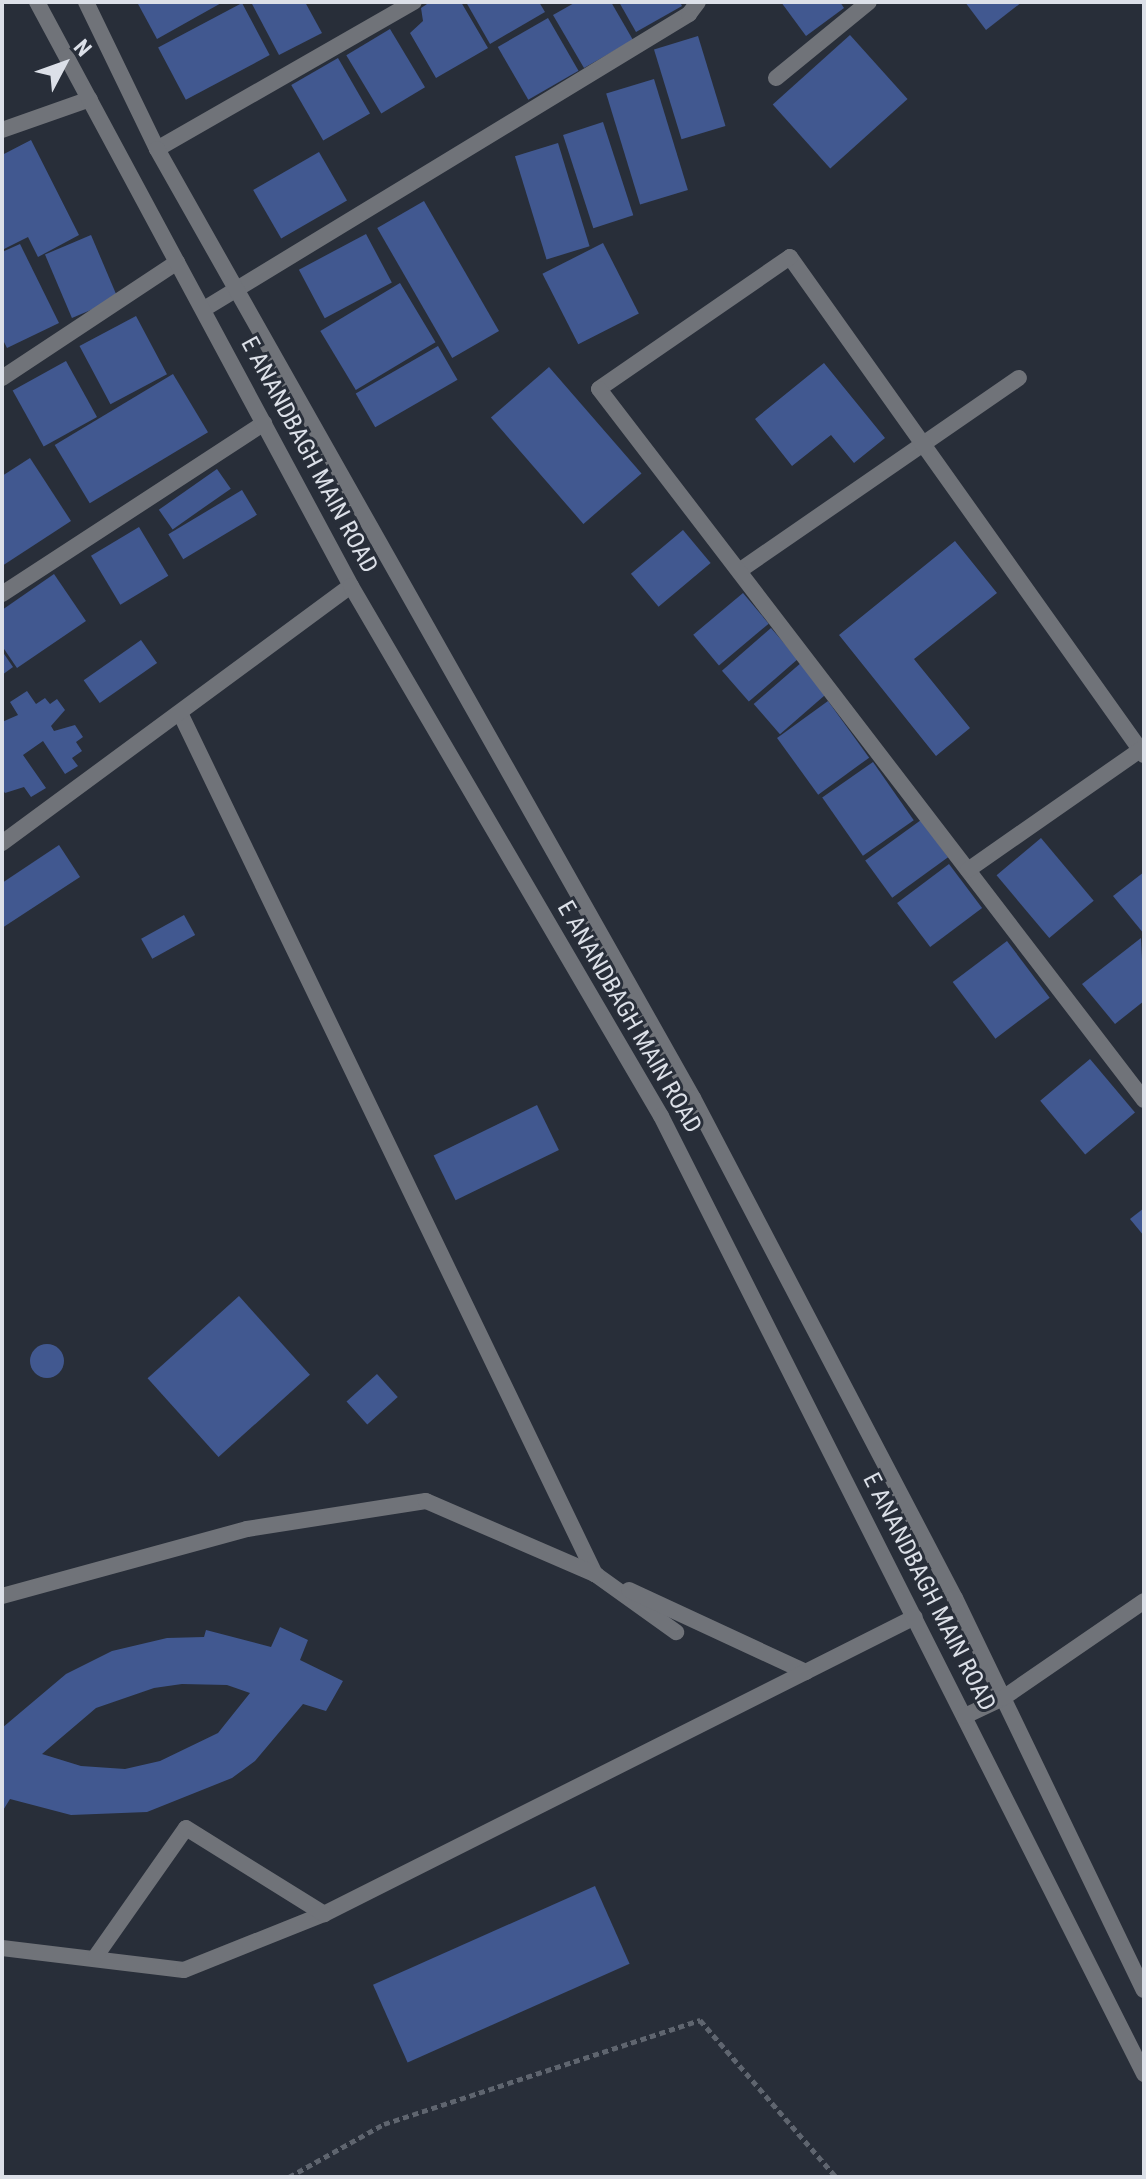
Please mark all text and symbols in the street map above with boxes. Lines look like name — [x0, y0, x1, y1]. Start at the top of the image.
north arrow — [24, 24, 104, 104]
text: N — [69, 35, 96, 61]
street label: E ANANDBAGH MAIN ROAD — [235, 332, 383, 578]
street label: E ANANDBAGH MAIN ROAD — [551, 896, 707, 1138]
street label: E ANANDBAGH MAIN ROAD — [856, 1468, 1002, 1716]

